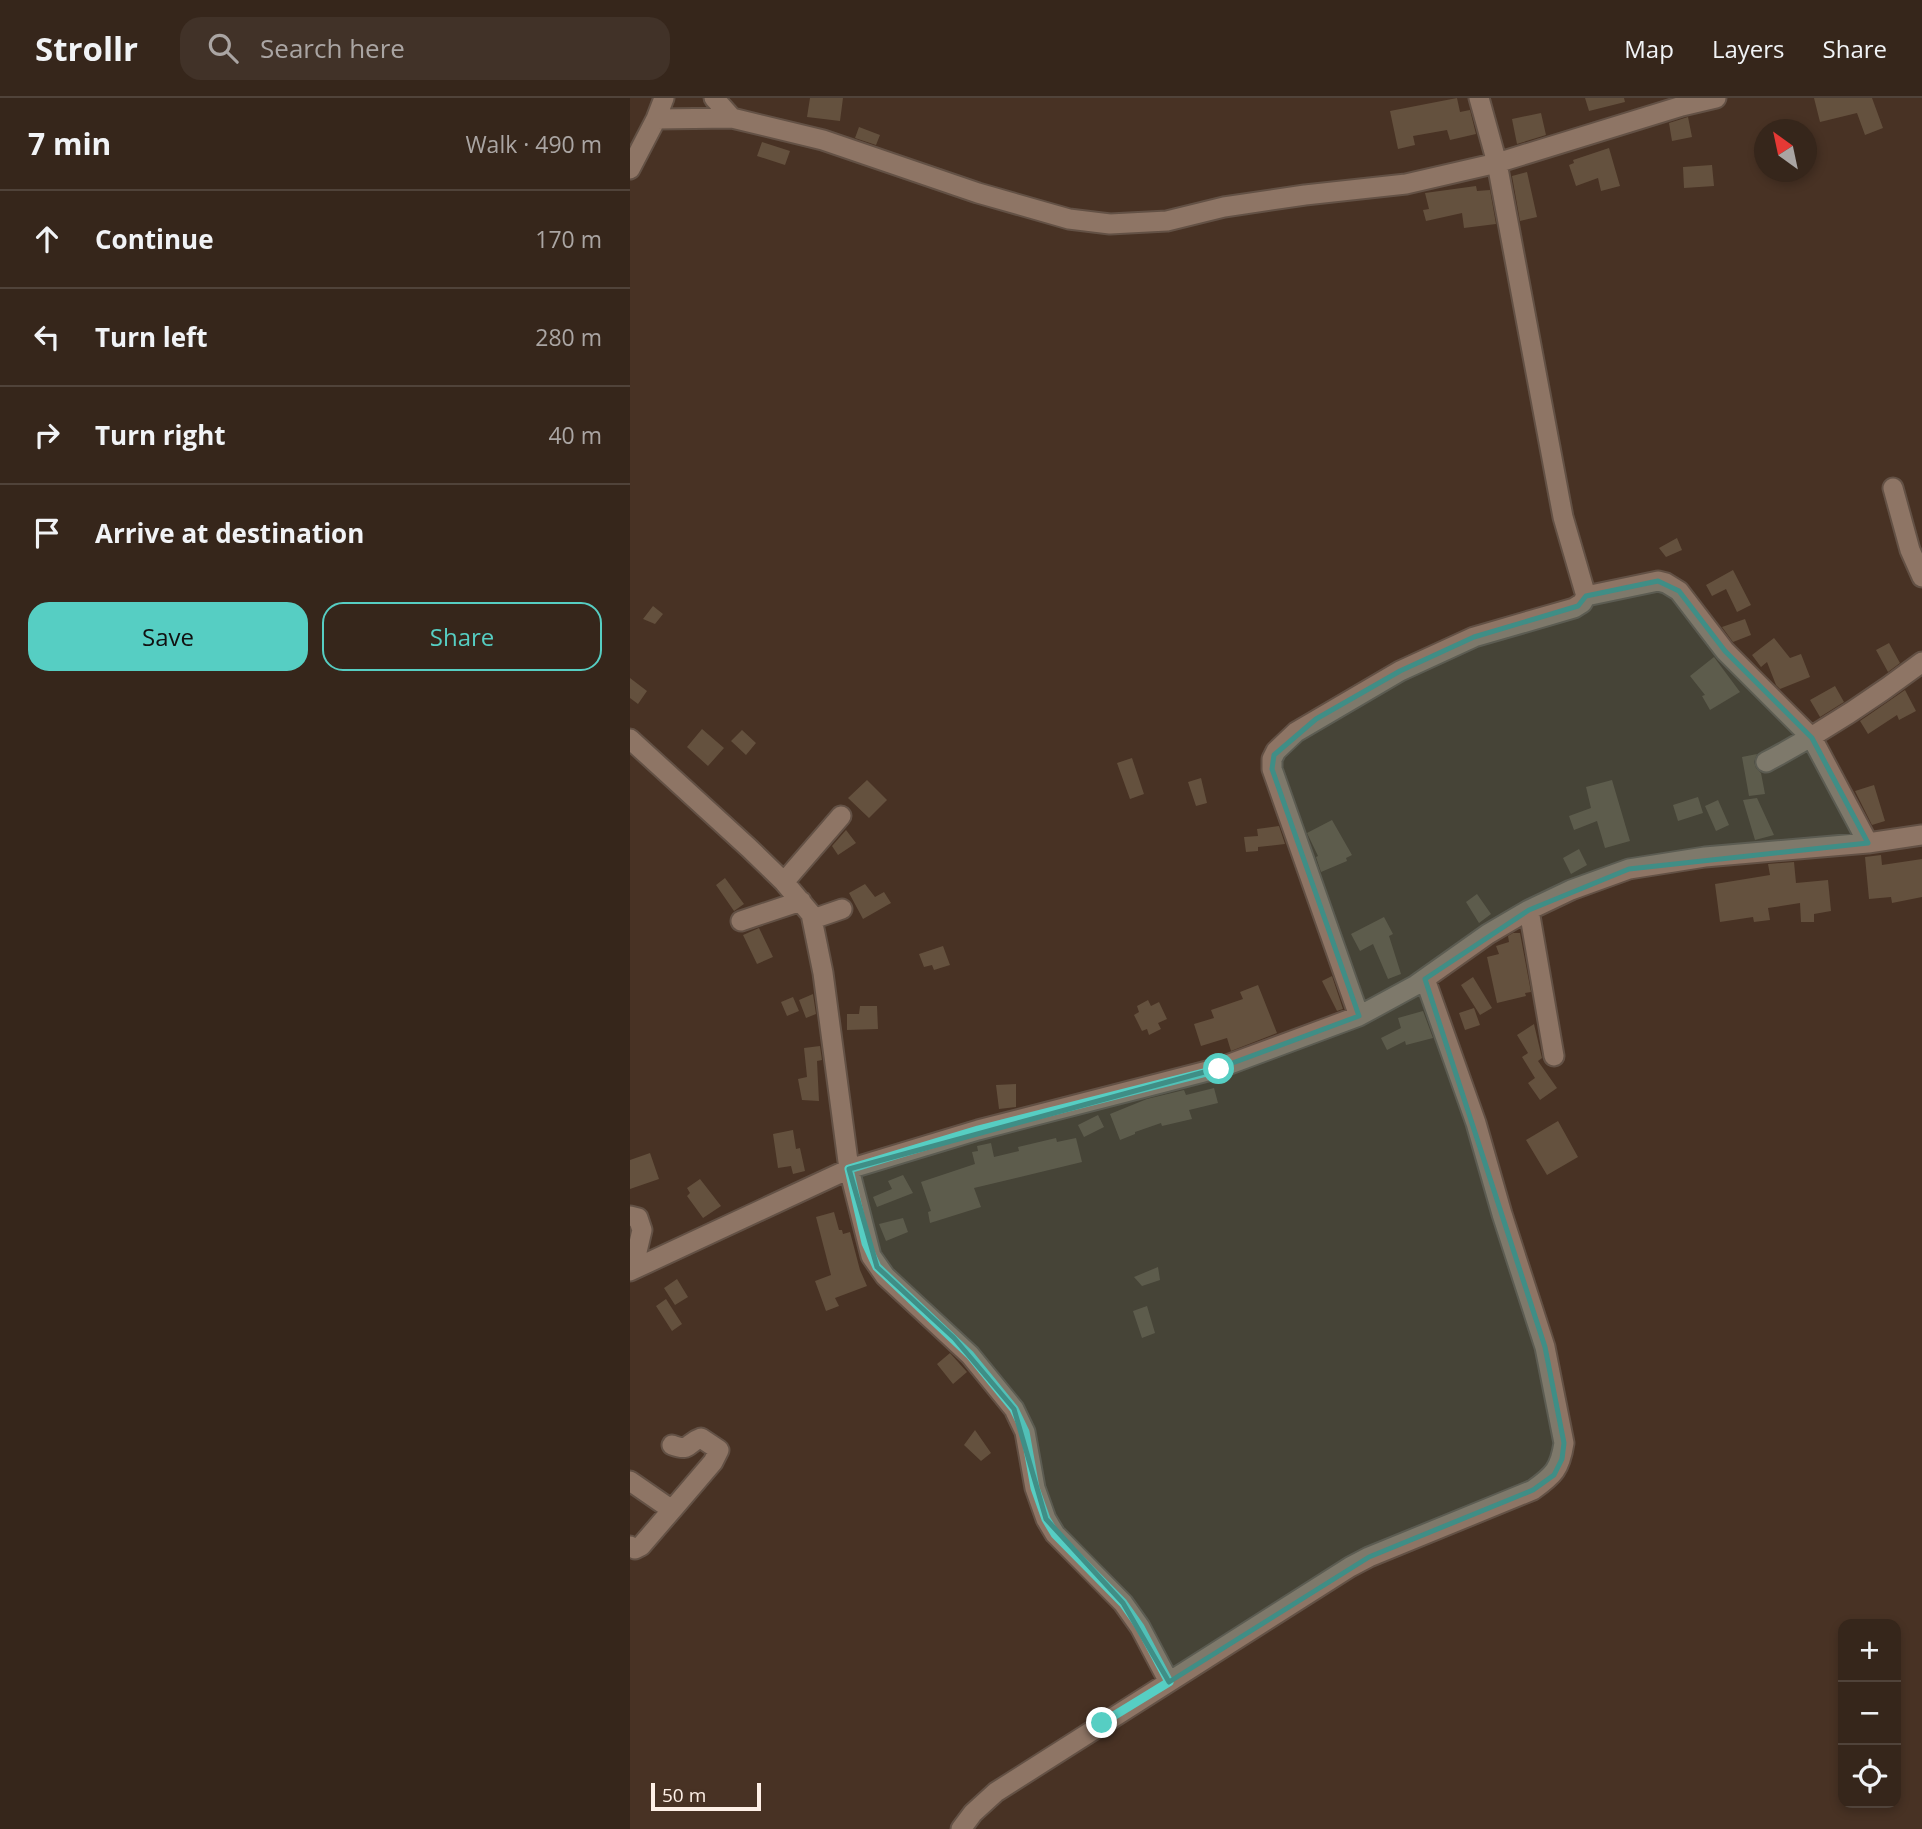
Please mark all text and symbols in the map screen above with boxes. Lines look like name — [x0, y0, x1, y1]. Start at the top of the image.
search box — [180, 17, 670, 80]
text: Strollr — [35, 26, 138, 71]
icon: search — [204, 29, 242, 67]
text: Search here — [260, 30, 405, 66]
text: Map — [1624, 32, 1674, 65]
text: Layers — [1712, 32, 1785, 65]
text: Share — [1823, 32, 1887, 65]
north arrow — [1754, 119, 1817, 182]
text: 7 min — [28, 123, 111, 164]
text: Walk · 490 m — [465, 128, 602, 160]
icon: ahead — [28, 220, 66, 258]
text: Continue — [95, 221, 214, 257]
text: 170 m — [535, 223, 602, 255]
icon: left — [28, 318, 66, 356]
text: Turn left — [95, 319, 207, 355]
text: 280 m — [535, 321, 602, 353]
icon: right — [28, 416, 66, 454]
text: Turn right — [95, 417, 226, 453]
text: 40 m — [548, 419, 602, 451]
icon: arrive — [28, 514, 66, 552]
text: Arrive at destination — [95, 515, 364, 551]
button: Save — [28, 602, 308, 671]
button: Share — [322, 602, 602, 671]
route start — [1203, 1053, 1234, 1084]
map controls — [1838, 1619, 1901, 1808]
button: + — [1838, 1619, 1901, 1682]
button: − — [1838, 1682, 1901, 1745]
route end — [1086, 1707, 1117, 1738]
button: locate — [1838, 1745, 1901, 1808]
scale bar — [651, 1780, 761, 1812]
text: 50 m — [662, 1782, 706, 1808]

